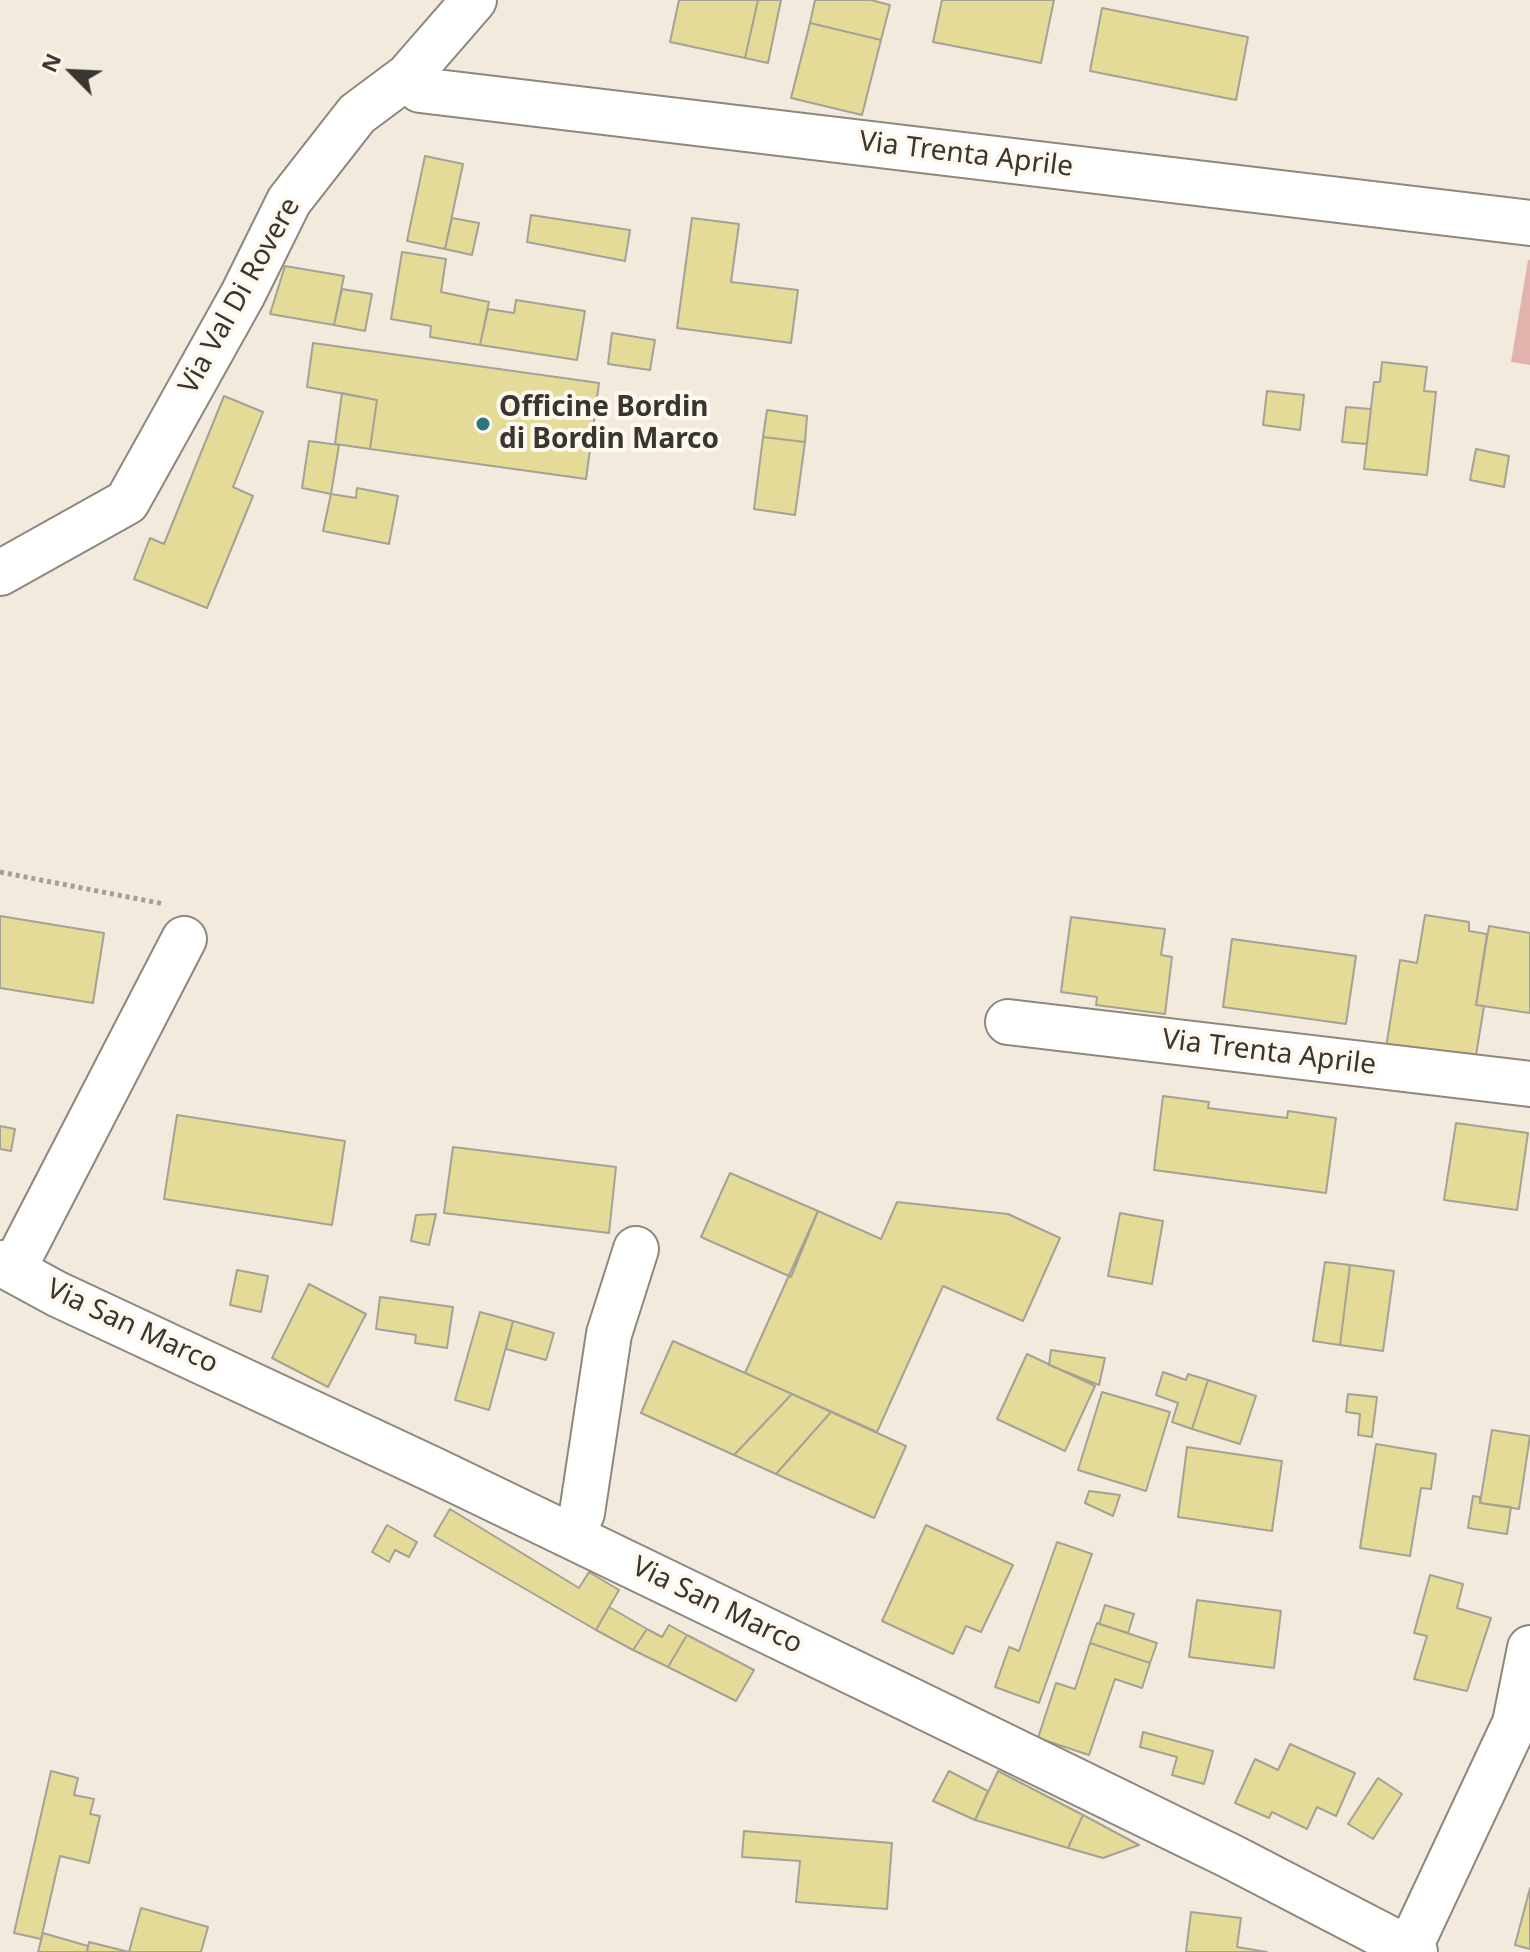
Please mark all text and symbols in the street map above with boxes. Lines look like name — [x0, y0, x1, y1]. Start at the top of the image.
north arrow — [32, 32, 112, 112]
text: N — [33, 48, 67, 77]
street label: Via Trenta Aprile — [857, 125, 1075, 185]
street label: Via Val Di Rovere — [172, 192, 308, 400]
place label: Officine Bordin di Bordin Marco — [499, 391, 719, 457]
marker: Officine Bordin di Bordin Marco — [474, 415, 492, 433]
street label: Via Trenta Aprile — [1160, 1023, 1378, 1083]
street label: Via San Marco — [41, 1273, 223, 1381]
street label: Via San Marco — [626, 1550, 808, 1662]

